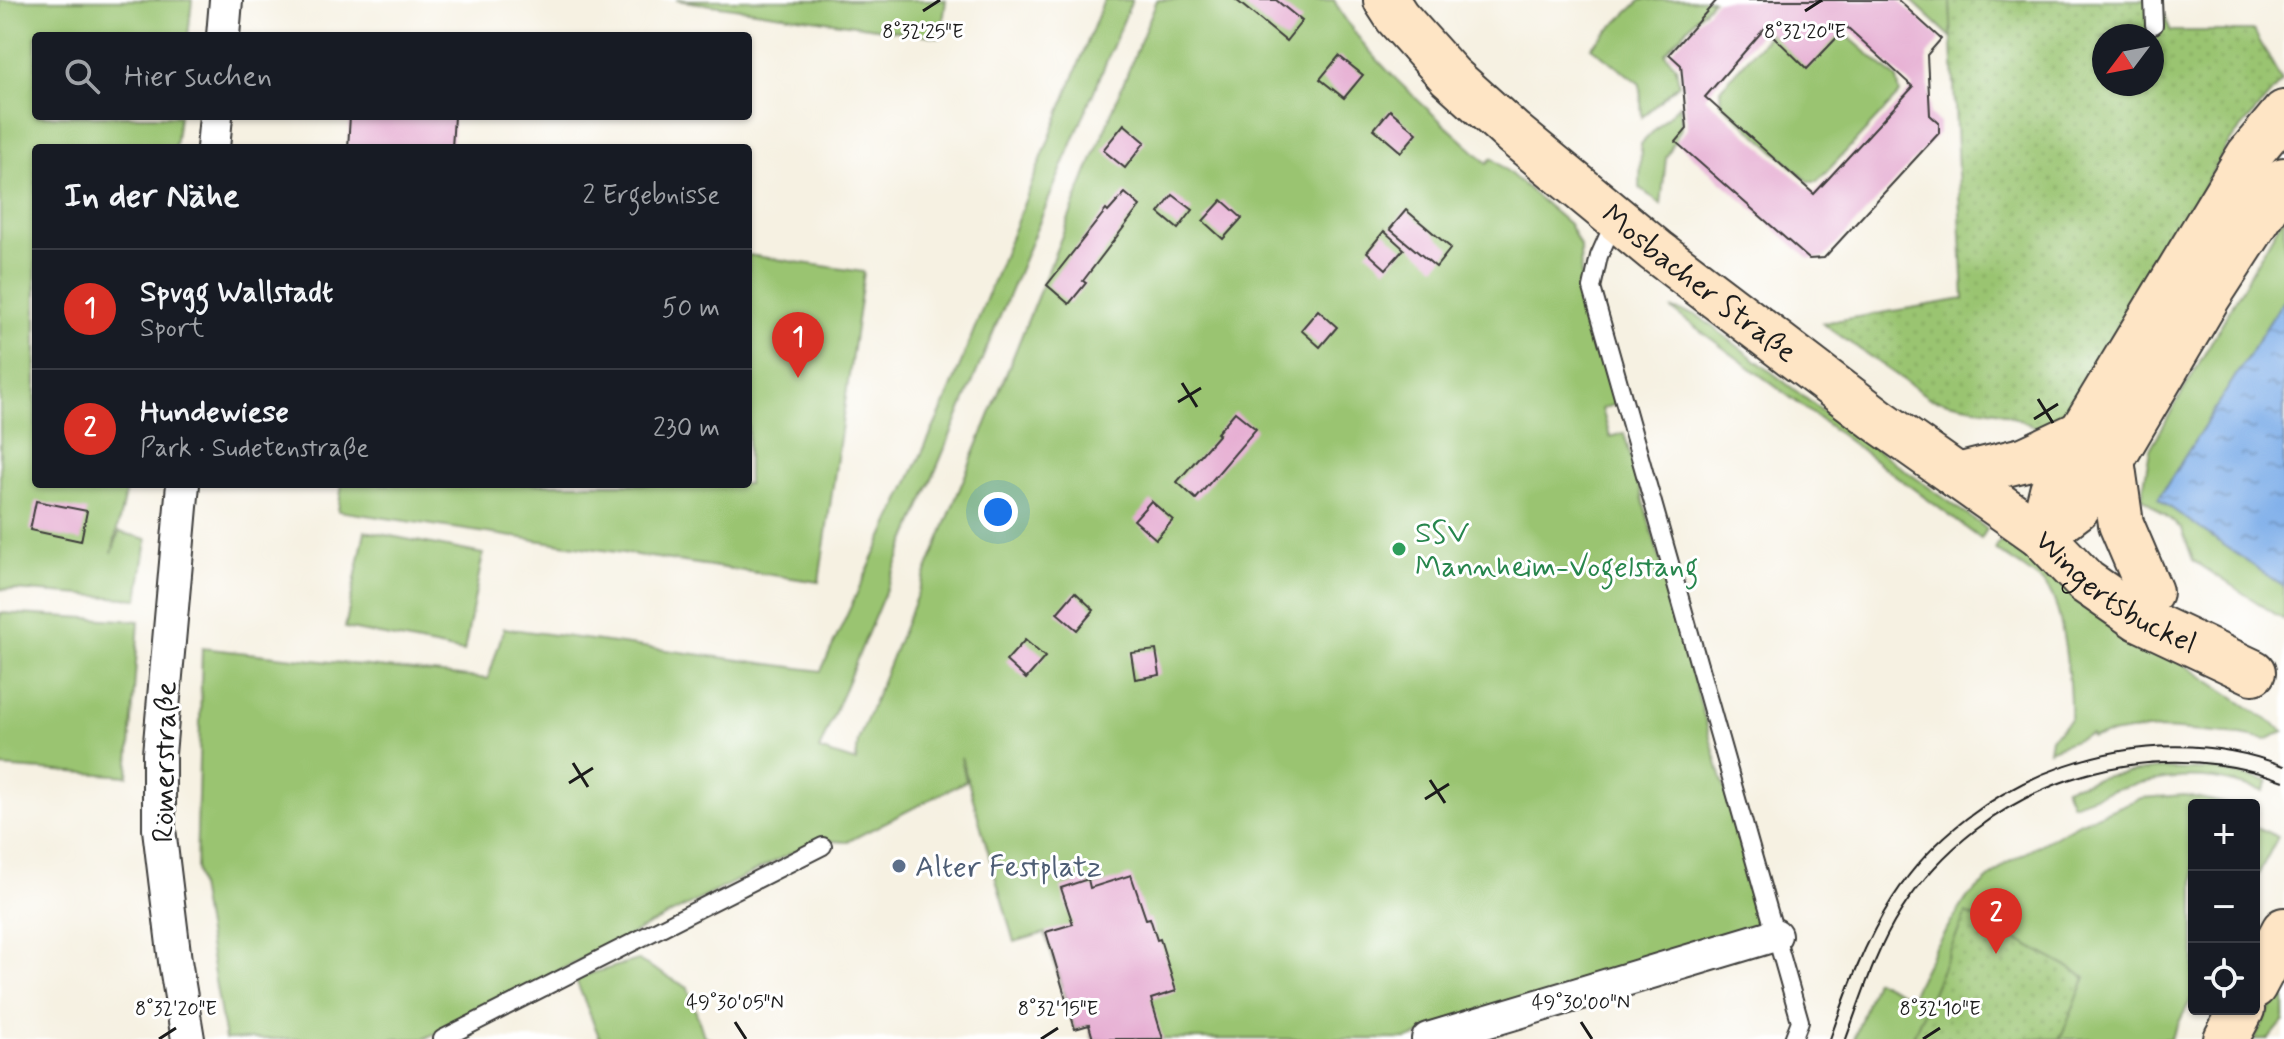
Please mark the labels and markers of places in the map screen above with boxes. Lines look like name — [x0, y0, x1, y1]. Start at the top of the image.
pin: 1 — [772, 312, 824, 378]
place label: SSV Mannheim-Vogelstang — [1415, 514, 1699, 590]
marker: SSV Mannheim-Vogelstang — [1390, 540, 1408, 558]
place label: Alter Festplatz — [915, 848, 1102, 887]
marker: Alter Festplatz — [890, 857, 908, 875]
pin: 2 — [1970, 888, 2022, 954]

